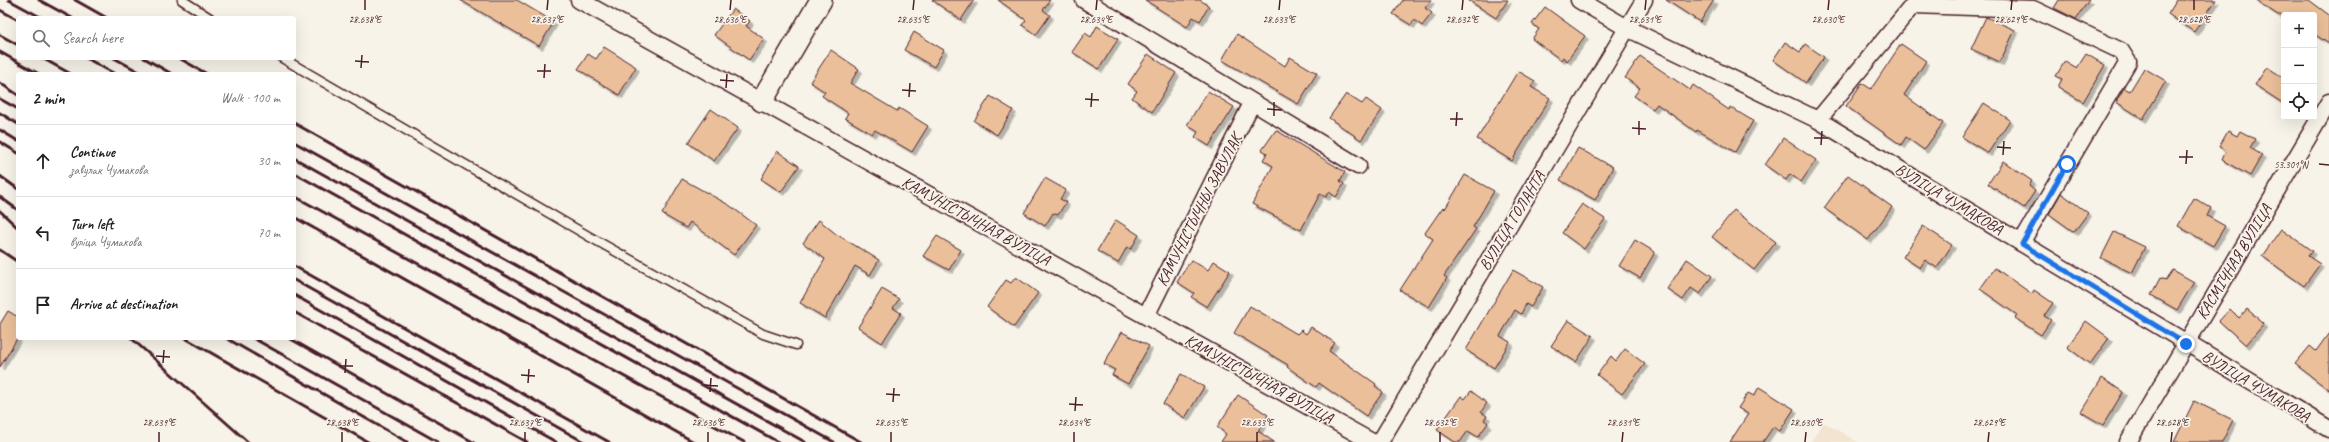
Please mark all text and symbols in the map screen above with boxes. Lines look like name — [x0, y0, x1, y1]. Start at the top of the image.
map controls — [2281, 12, 2317, 120]
button: + — [2281, 12, 2317, 48]
text: 28.638°E — [349, 13, 383, 26]
text: 28.637°E — [531, 13, 565, 26]
text: 28.636°E — [714, 13, 748, 26]
text: 28.635°E — [897, 13, 931, 26]
text: 28.634°E — [1080, 13, 1114, 26]
text: 28.633°E — [1263, 13, 1297, 26]
text: 28.632°E — [1446, 13, 1480, 26]
text: 28.631°E — [1629, 13, 1663, 26]
text: 28.630°E — [1812, 13, 1846, 26]
text: 28.629°E — [1995, 13, 2029, 26]
text: 28.628°E — [2178, 13, 2212, 26]
search box — [16, 16, 296, 60]
icon: search — [30, 27, 52, 49]
text: Search here — [62, 29, 123, 48]
button: − — [2281, 48, 2317, 84]
button: locate — [2281, 84, 2317, 120]
text: 2 min — [32, 88, 65, 109]
text: Walk · 100 m — [221, 90, 280, 106]
street label: КАМУНІСТЫЧНЫ ЗАВУЛАК — [1152, 128, 1247, 290]
text: Continue — [70, 143, 115, 162]
icon: ahead — [32, 150, 54, 172]
text: 30 m — [258, 153, 280, 169]
route start — [2058, 155, 2076, 173]
text: 53.301°N — [2274, 158, 2310, 171]
street label: ВУЛІЦА ЧУМАКОВА — [1891, 159, 2007, 240]
text: завулак Чумакова — [70, 162, 148, 178]
street label: ВУЛІЦА ГОЛАНТА — [1475, 167, 1550, 274]
street label: КАМУНІСТЫЧНАЯ ВУЛІЦА — [898, 172, 1054, 271]
street label: КАСМІЧНАЯ ВУЛІЦА — [2192, 200, 2277, 323]
text: Turn left — [70, 215, 113, 234]
icon: left — [32, 222, 54, 244]
text: 70 m — [258, 225, 280, 241]
text: вуліца Чумакова — [70, 234, 141, 250]
icon: arrive — [32, 294, 54, 316]
text: Arrive at destination — [70, 295, 177, 314]
street label: КАМУНІСТЫЧНАЯ ВУЛІЦА — [1181, 330, 1337, 429]
route end — [2177, 335, 2195, 353]
street label: ВУЛІЦА ЧУМАКОВА — [2198, 346, 2314, 427]
text: 28.639°E — [143, 416, 177, 429]
text: 28.638°E — [326, 416, 360, 429]
text: 28.637°E — [509, 416, 543, 429]
text: 28.636°E — [692, 416, 726, 429]
text: 28.635°E — [875, 416, 909, 429]
text: 28.634°E — [1058, 416, 1092, 429]
text: 28.633°E — [1241, 416, 1275, 429]
text: 28.632°E — [1424, 416, 1458, 429]
text: 28.631°E — [1607, 416, 1641, 429]
text: 28.630°E — [1790, 416, 1824, 429]
text: 28.629°E — [1973, 416, 2007, 429]
text: 28.628°E — [2156, 416, 2190, 429]

